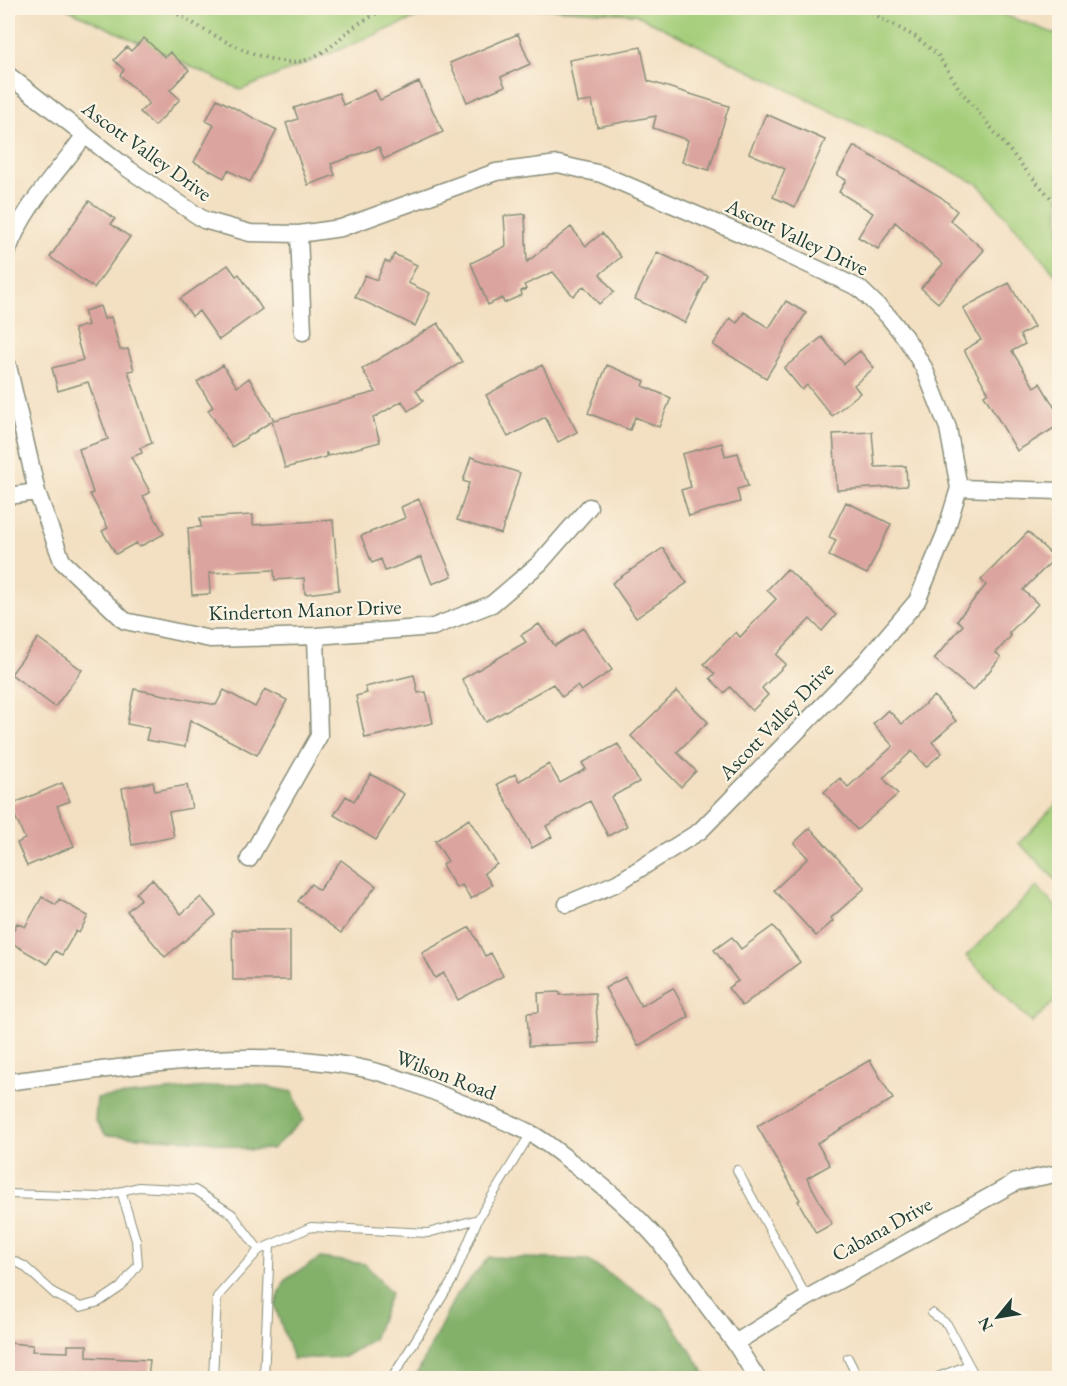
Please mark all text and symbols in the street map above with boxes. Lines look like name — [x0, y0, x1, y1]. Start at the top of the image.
street label: Ascott Valley Drive — [76, 94, 218, 207]
street label: Ascott Valley Drive — [721, 191, 873, 281]
street label: Kinderton Manor Drive — [208, 593, 402, 626]
street label: Ascott Valley Drive — [712, 656, 839, 786]
street label: Wilson Road — [392, 1043, 501, 1106]
street label: Cabana Drive — [827, 1190, 937, 1267]
north arrow — [968, 1287, 1028, 1347]
text: N — [973, 1313, 998, 1335]

